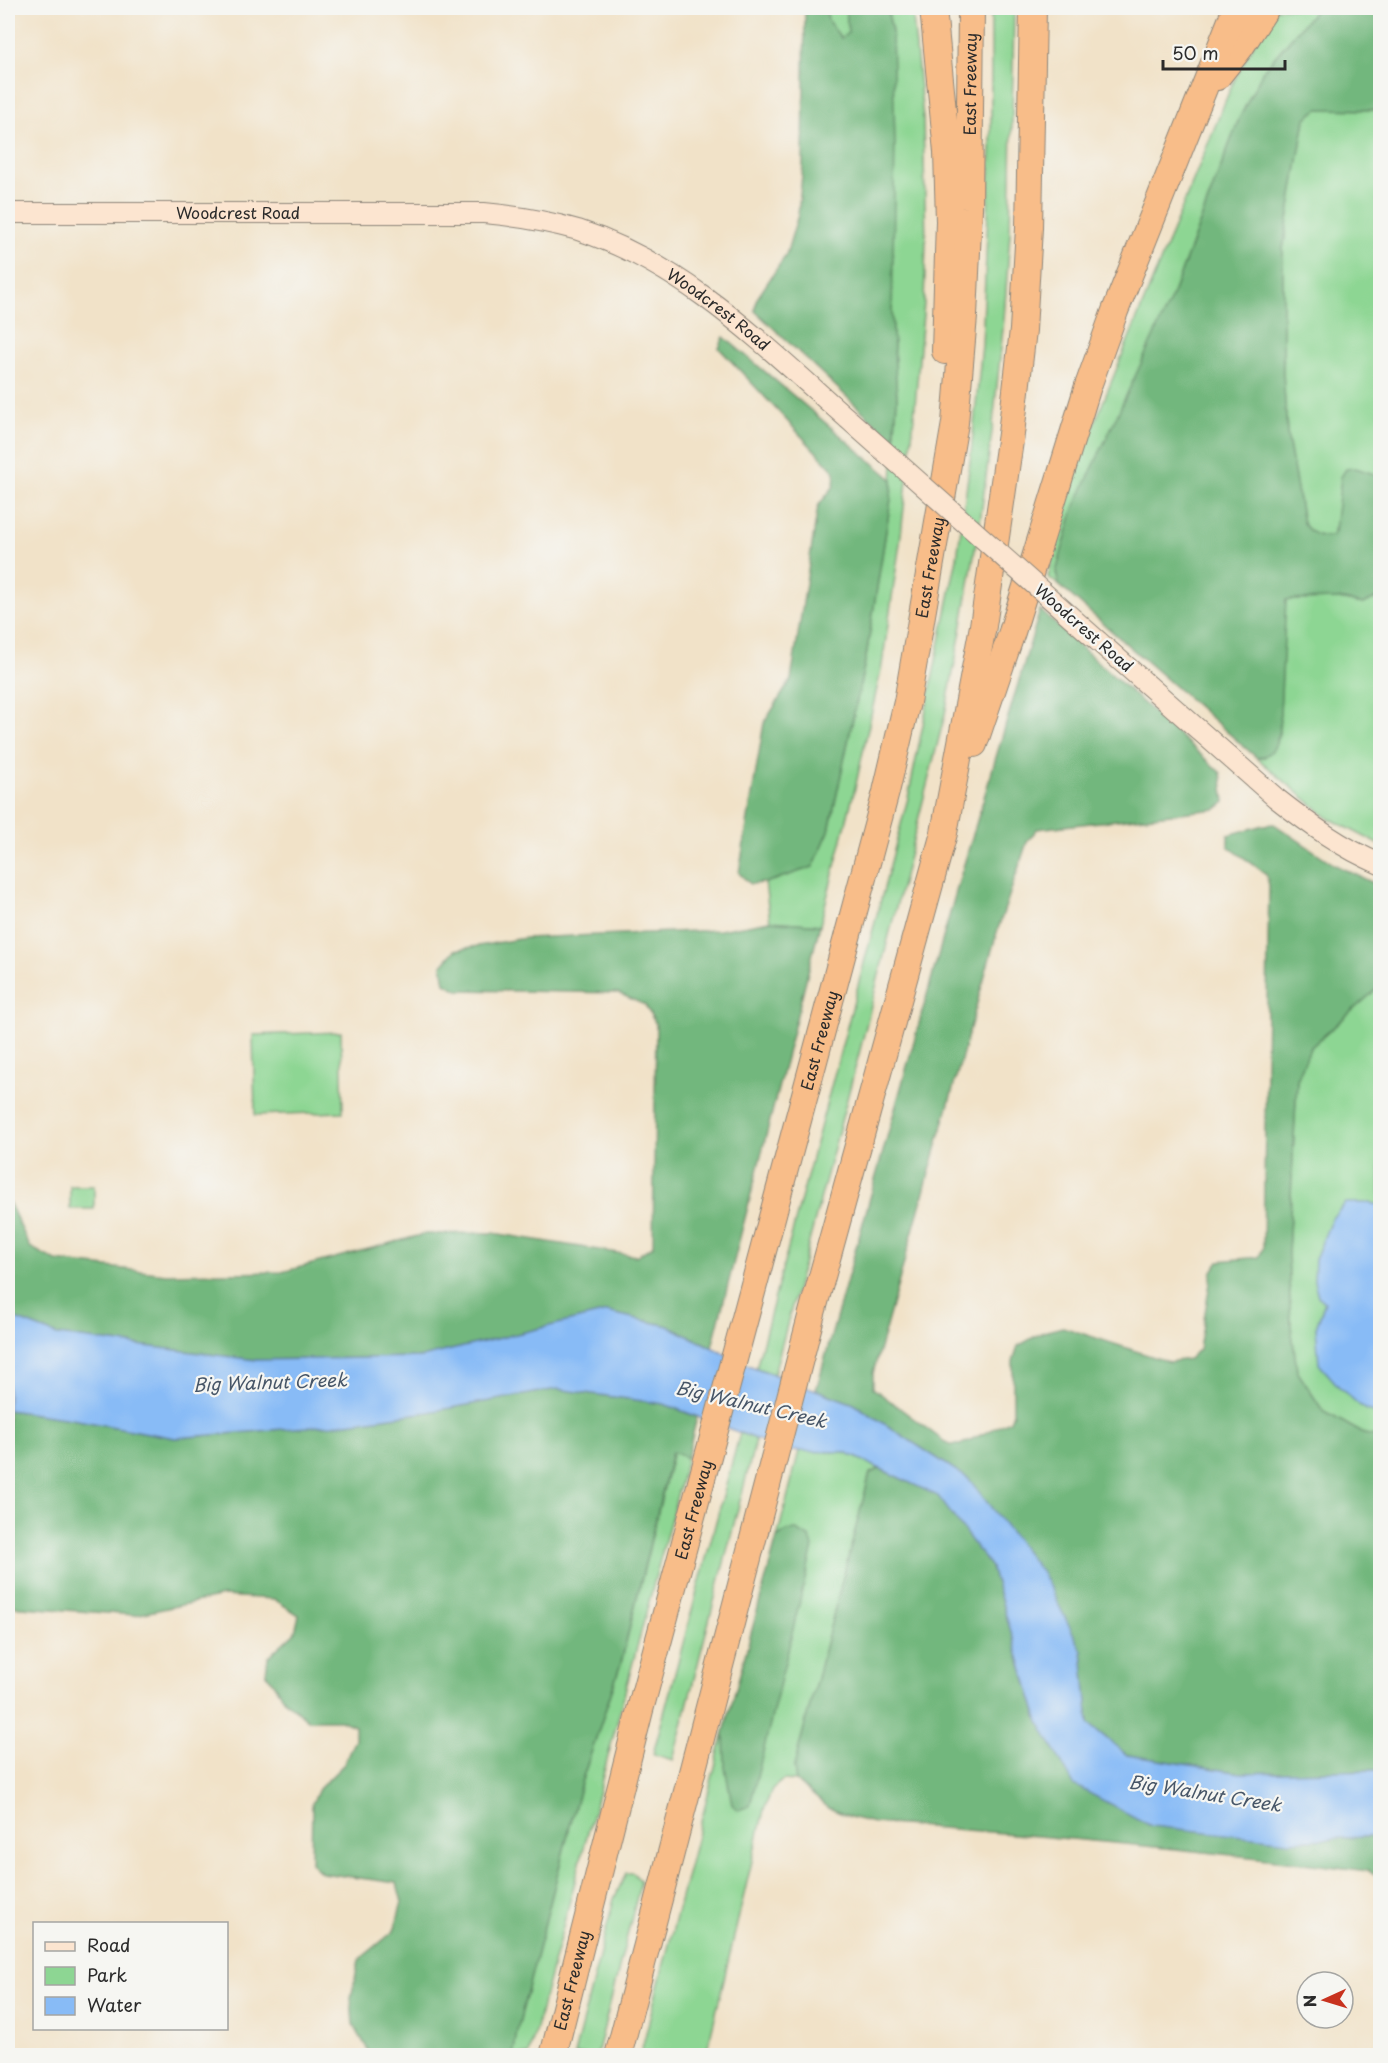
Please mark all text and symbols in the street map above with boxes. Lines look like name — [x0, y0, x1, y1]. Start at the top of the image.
street label: East Freeway — [957, 33, 982, 135]
scale bar — [1163, 33, 1284, 71]
text: 50 m — [1172, 39, 1219, 66]
street label: Woodcrest Road — [176, 200, 300, 224]
street label: Woodcrest Road — [663, 262, 776, 356]
street label: East Freeway — [909, 515, 950, 620]
street label: Woodcrest Road — [1030, 577, 1139, 677]
street label: East Freeway — [794, 988, 843, 1093]
water label: Big Walnut Creek — [193, 1365, 348, 1398]
water label: Big Walnut Creek — [673, 1373, 830, 1434]
street label: East Freeway — [668, 1457, 718, 1562]
water label: Big Walnut Creek — [1127, 1767, 1284, 1818]
legend — [33, 1922, 228, 2030]
street label: East Freeway — [547, 1928, 595, 2033]
text: Road — [87, 1931, 131, 1958]
text: Park — [87, 1961, 127, 1988]
north arrow — [1295, 1970, 1355, 2030]
text: Water — [87, 1991, 142, 2018]
text: N — [1297, 1994, 1321, 2008]

